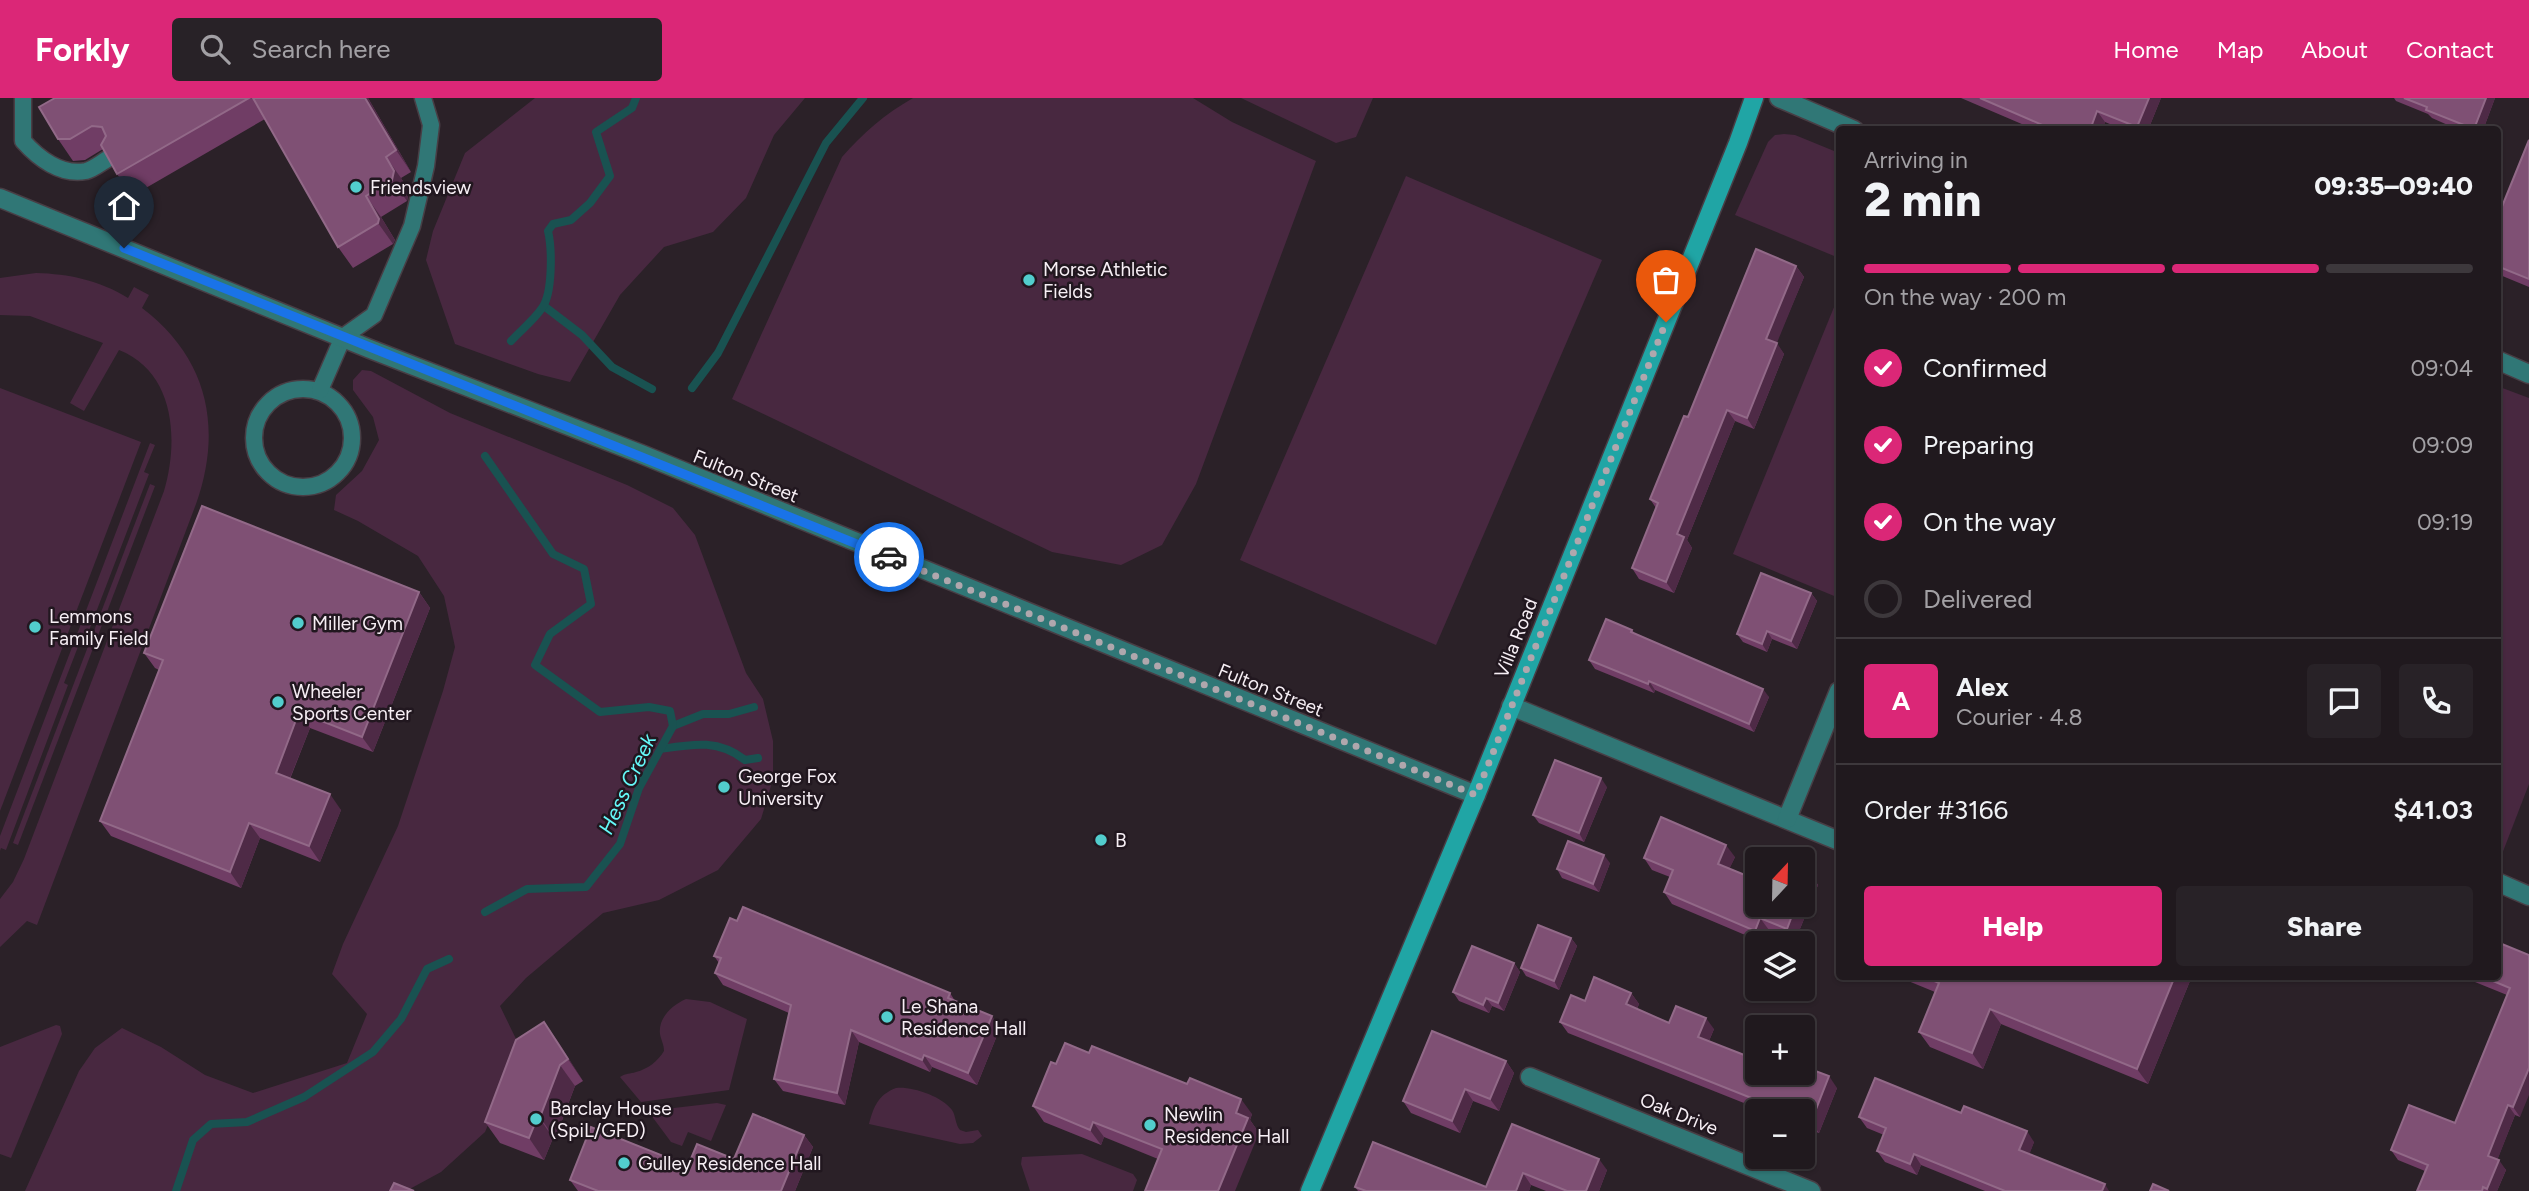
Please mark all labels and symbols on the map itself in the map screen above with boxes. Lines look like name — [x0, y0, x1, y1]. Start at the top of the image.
pin — [94, 176, 154, 248]
place label: Friendsview — [370, 176, 471, 199]
marker: Friendsview — [348, 179, 364, 195]
pin — [1636, 250, 1696, 322]
place label: Morse Athletic Fields — [1043, 258, 1168, 303]
marker: Morse Athletic Fields — [1021, 272, 1037, 288]
street label: Fulton Street — [690, 444, 802, 508]
courier — [854, 522, 924, 592]
street label: Villa Road — [1490, 595, 1542, 681]
place label: Lemmons Family Field — [49, 605, 149, 650]
place label: Miller Gym — [312, 612, 403, 635]
marker: Miller Gym — [290, 615, 306, 631]
marker: Lemmons Family Field — [27, 619, 43, 635]
street label: Fulton Street — [1215, 658, 1327, 722]
place label: Wheeler Sports Center — [292, 680, 412, 725]
marker: Wheeler Sports Center — [270, 694, 286, 710]
water label: Hess Creek — [593, 729, 661, 838]
place label: George Fox University — [738, 765, 837, 810]
marker: George Fox University — [716, 779, 732, 795]
place label: B — [1115, 829, 1127, 852]
marker: B — [1093, 832, 1109, 848]
north arrow — [1745, 847, 1815, 917]
place label: Le Shana Residence Hall — [901, 995, 1026, 1040]
marker: Le Shana Residence Hall — [879, 1009, 895, 1025]
street label: Oak Drive — [1637, 1088, 1721, 1140]
place label: Barclay House (SpiL/GFD) — [550, 1097, 672, 1142]
place label: Newlin Residence Hall — [1164, 1103, 1289, 1148]
marker: Barclay House (SpiL/GFD) — [528, 1111, 544, 1127]
marker: Newlin Residence Hall — [1142, 1117, 1158, 1133]
place label: Gulley Residence Hall — [638, 1152, 822, 1175]
marker: Gulley Residence Hall — [616, 1155, 632, 1171]

